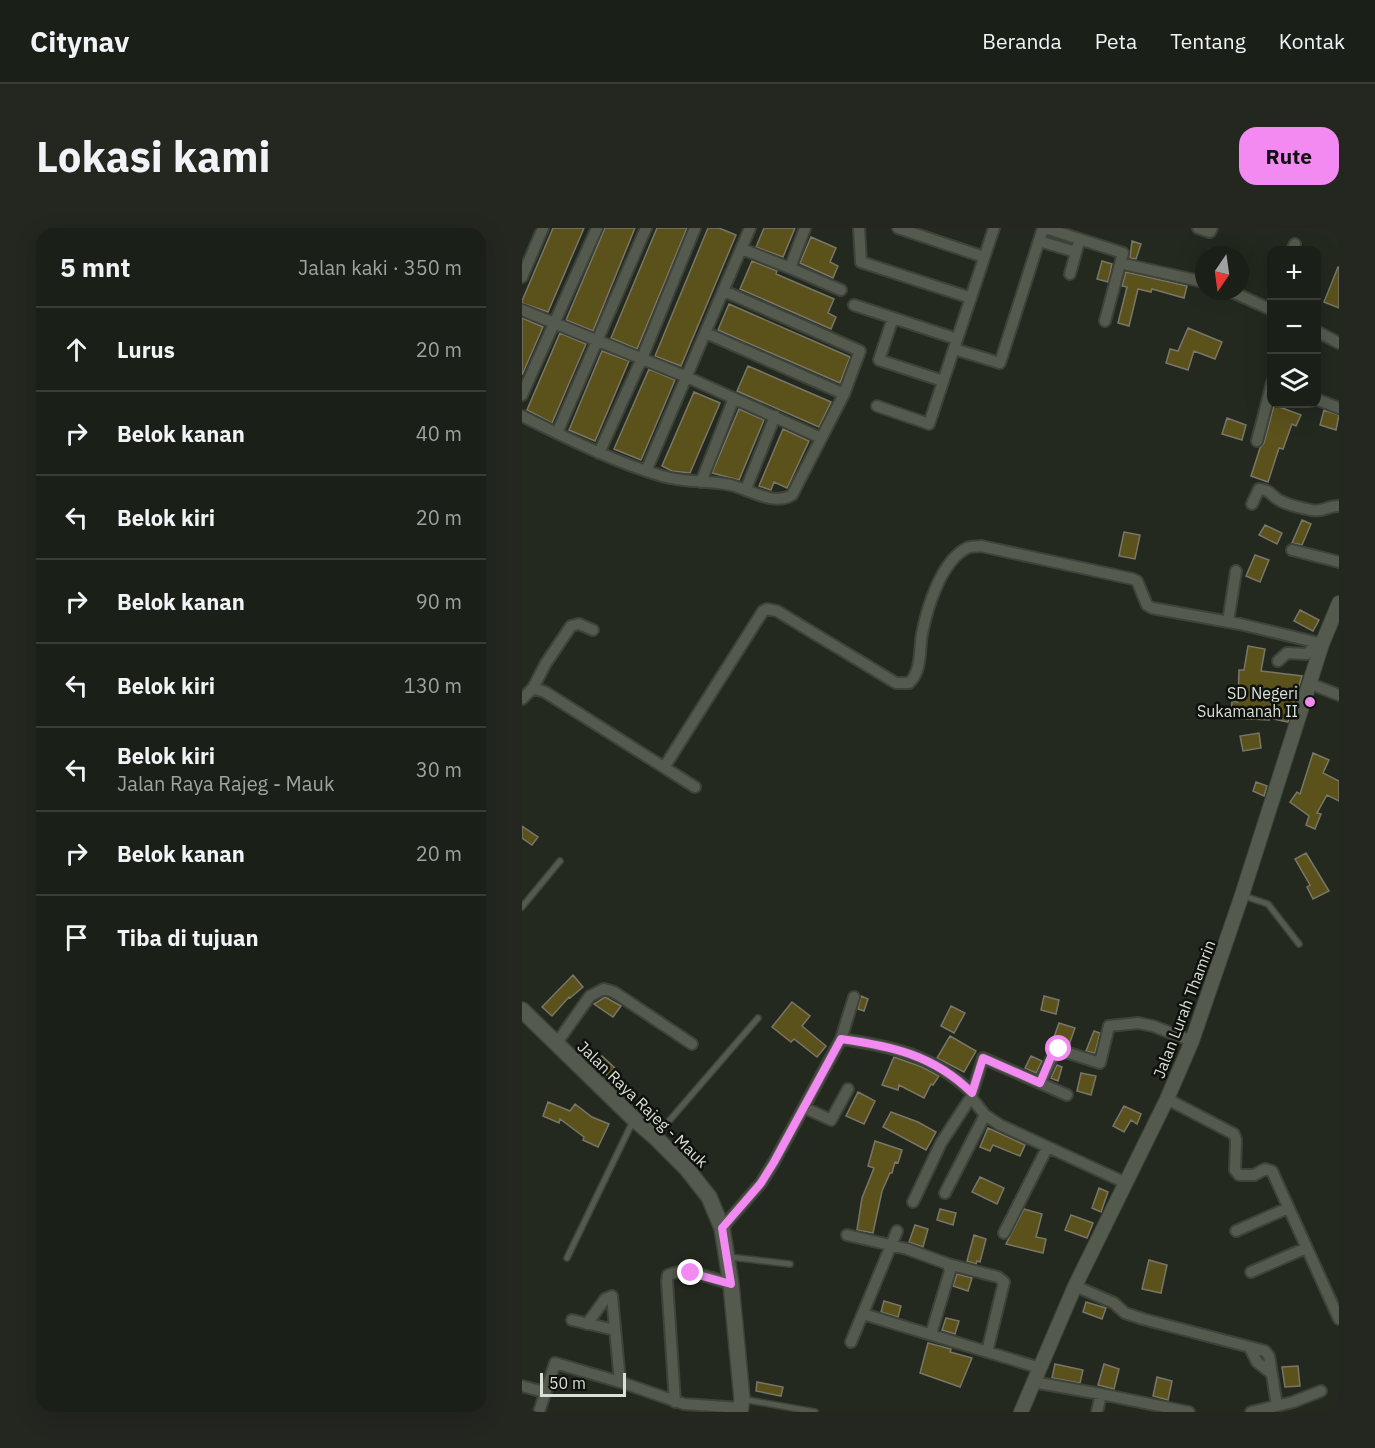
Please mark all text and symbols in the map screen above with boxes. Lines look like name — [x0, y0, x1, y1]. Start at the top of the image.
text: Citynav — [30, 23, 129, 60]
text: Beranda — [982, 27, 1062, 55]
text: Peta — [1095, 27, 1137, 55]
text: Tentang — [1170, 27, 1246, 55]
text: Kontak — [1279, 27, 1345, 55]
button: Rute — [1239, 127, 1339, 185]
text: Lokasi kami — [36, 129, 270, 184]
north arrow — [1195, 246, 1249, 300]
map controls — [1267, 246, 1321, 408]
button: + — [1267, 246, 1321, 300]
text: 5 mnt — [60, 250, 130, 284]
text: Jalan kaki · 350 m — [298, 254, 462, 281]
button: − — [1267, 300, 1321, 354]
icon: ahead — [60, 333, 93, 366]
text: Lurus — [117, 335, 175, 364]
text: 20 m — [416, 336, 462, 363]
button: layers — [1267, 354, 1321, 408]
icon: right — [60, 417, 93, 450]
text: Belok kanan — [117, 419, 245, 448]
text: 40 m — [416, 420, 462, 447]
icon: left — [60, 501, 93, 534]
text: Belok kiri — [117, 503, 215, 532]
text: 20 m — [416, 504, 462, 531]
icon: right — [60, 585, 93, 618]
text: Belok kanan — [117, 587, 245, 616]
text: 90 m — [416, 588, 462, 615]
icon: left — [60, 669, 93, 702]
text: Belok kiri — [117, 671, 215, 700]
text: 130 m — [404, 672, 462, 699]
place label: SD Negeri Sukamanah II — [1197, 683, 1298, 721]
marker: SD Negeri Sukamanah II — [1303, 695, 1317, 709]
text: Belok kiri — [117, 741, 215, 770]
icon: left — [60, 753, 93, 786]
text: 30 m — [416, 756, 462, 783]
text: Jalan Raya Rajeg - Mauk — [117, 770, 334, 797]
icon: right — [60, 837, 93, 870]
text: Belok kanan — [117, 839, 245, 868]
text: 20 m — [416, 840, 462, 867]
icon: arrive — [60, 921, 93, 954]
text: Tiba di tujuan — [117, 923, 259, 952]
street label: Jalan Lurah Thamrin — [1148, 937, 1220, 1081]
route start — [1045, 1035, 1071, 1061]
street label: Jalan Raya Rajeg - Mauk — [573, 1036, 713, 1172]
route end — [677, 1259, 703, 1285]
scale bar — [540, 1370, 626, 1398]
text: 50 m — [549, 1373, 586, 1393]

